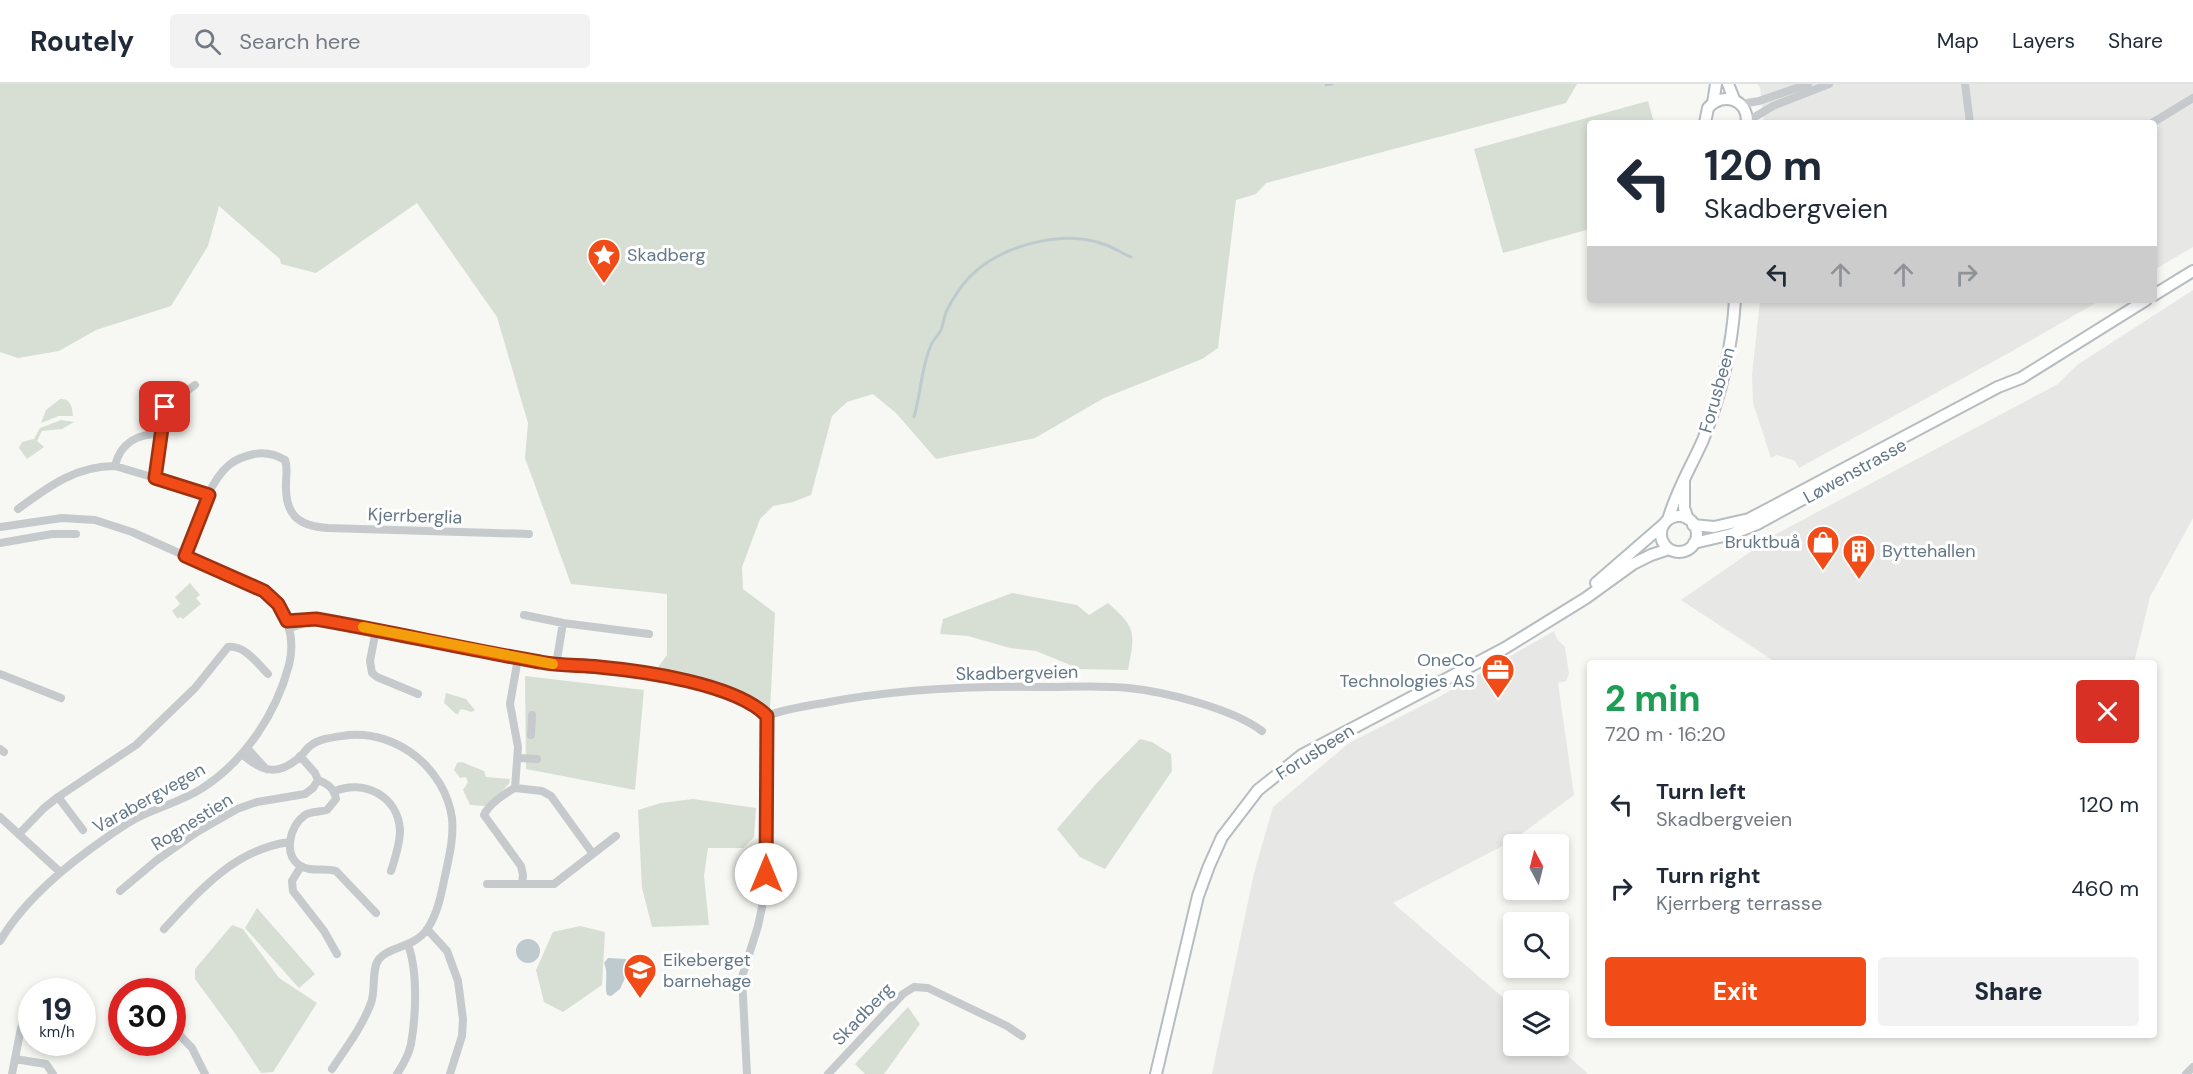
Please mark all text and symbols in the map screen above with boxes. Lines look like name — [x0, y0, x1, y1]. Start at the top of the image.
search box — [170, 14, 590, 68]
text: Routely — [30, 23, 134, 60]
icon: search — [191, 25, 224, 58]
text: Search here — [239, 27, 361, 56]
text: Map — [1937, 27, 1979, 55]
text: Layers — [2012, 27, 2075, 55]
text: Share — [2108, 27, 2163, 55]
text: 120 m — [1704, 138, 1822, 193]
icon: left — [1605, 144, 1683, 222]
text: Skadbergveien — [1704, 191, 1888, 226]
place icon: Skadberg — [586, 237, 622, 284]
place label: Skadberg — [627, 243, 706, 267]
icon: left — [1761, 258, 1794, 291]
icon: ahead — [1824, 258, 1857, 291]
icon: ahead — [1887, 258, 1920, 291]
icon: right — [1950, 258, 1983, 291]
street label: Forusbeen — [1693, 344, 1741, 436]
pin — [139, 381, 190, 432]
icon: arrive — [148, 390, 181, 423]
street label: Løwenstrasse — [1799, 433, 1911, 509]
street label: Kjerrberglia — [367, 502, 463, 530]
shop icon: Bruktbuå — [1805, 524, 1841, 571]
place label: Bruktbuå — [1725, 530, 1800, 554]
building icon: Byttehallen — [1841, 533, 1877, 580]
place label: Byttehallen — [1882, 539, 1976, 563]
place label: OneCo Technologies AS — [1340, 648, 1475, 693]
office icon: OneCo Technologies AS — [1480, 652, 1516, 699]
street label: Skadbergveien — [955, 660, 1079, 686]
text: 2 min — [1605, 675, 1701, 722]
button: close — [2076, 680, 2139, 743]
street label: Forusbeen — [1271, 719, 1359, 785]
text: 720 m · 16:20 — [1605, 721, 1726, 747]
street label: Varabergvegen — [89, 757, 209, 839]
text: Turn left — [1656, 777, 1746, 806]
street label: Rognestien — [147, 788, 237, 856]
icon: left — [1605, 788, 1638, 821]
text: 120 m — [2079, 790, 2139, 819]
text: Skadbergveien — [1656, 806, 1792, 832]
north arrow — [1503, 834, 1569, 900]
map controls — [1503, 834, 1569, 1056]
position arrow — [734, 842, 798, 906]
text: Turn right — [1656, 861, 1761, 890]
icon: right — [1605, 872, 1638, 905]
text: 460 m — [2071, 874, 2139, 903]
text: Kjerrberg terrasse — [1656, 890, 1822, 916]
button: search — [1503, 912, 1569, 978]
place label: Eikeberget barnehage — [663, 948, 751, 993]
school or university icon: Eikeberget barnehage — [622, 952, 658, 999]
button: Exit — [1605, 957, 1866, 1026]
button: Share — [1878, 957, 2139, 1026]
street label: Skadberg — [827, 977, 899, 1051]
speed limit sign: 30 — [108, 978, 186, 1056]
text: 19 — [42, 990, 72, 1029]
button: layers — [1503, 990, 1569, 1056]
text: km/h — [39, 1022, 75, 1042]

